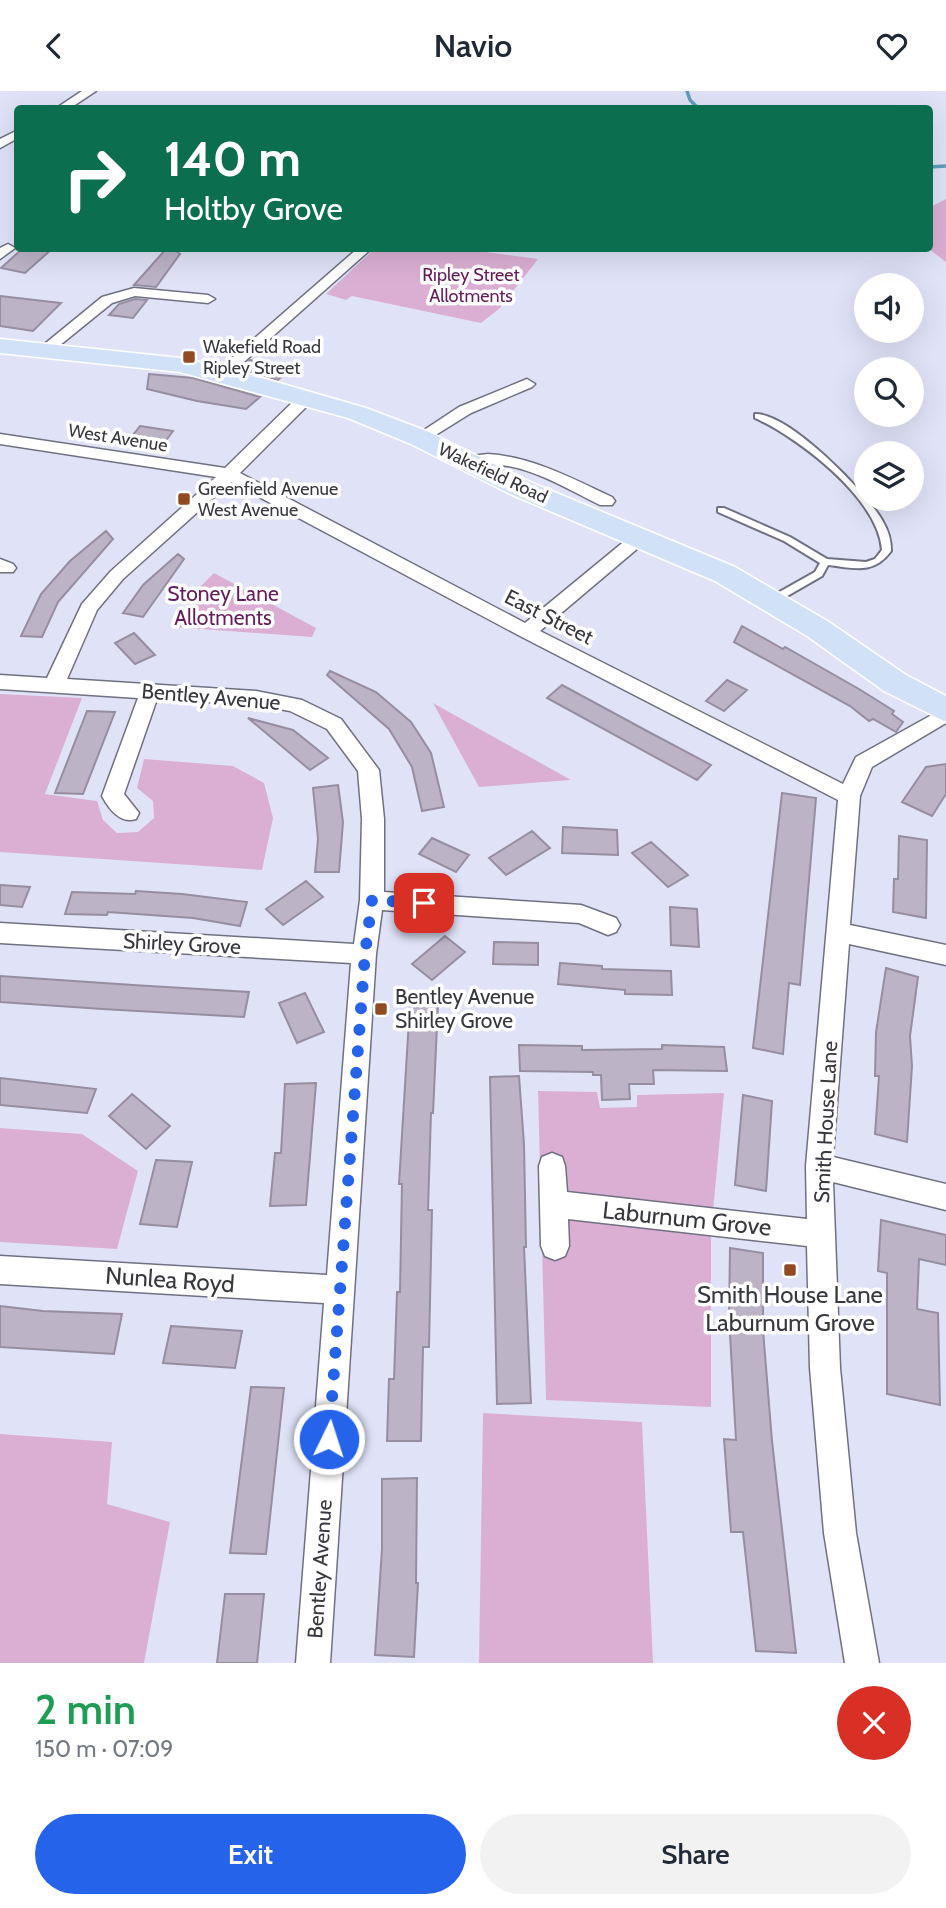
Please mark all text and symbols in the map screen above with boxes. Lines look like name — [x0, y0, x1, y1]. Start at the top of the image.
text: Navio — [434, 26, 512, 65]
icon: back — [35, 27, 73, 65]
icon: heart — [873, 27, 911, 65]
text: 140 m — [164, 129, 301, 188]
icon: right — [49, 133, 140, 224]
text: Holtby Grove — [164, 189, 343, 228]
park label: Ripley Street Allotments — [422, 264, 520, 307]
map controls — [854, 273, 924, 511]
button: sound — [854, 273, 924, 343]
place label: Wakefield Road Ripley Street — [203, 336, 321, 379]
marker: Wakefield Road Ripley Street — [181, 349, 197, 365]
button: search — [854, 357, 924, 427]
street label: West Avenue — [67, 419, 169, 457]
street label: Wakefield Road — [435, 438, 551, 508]
button: layers — [854, 441, 924, 511]
place label: Greenfield Avenue West Avenue — [198, 478, 338, 521]
marker: Greenfield Avenue West Avenue — [176, 491, 192, 507]
park label: Stoney Lane Allotments — [167, 581, 279, 630]
street label: East Street — [501, 584, 598, 650]
street label: Bentley Avenue — [141, 678, 282, 715]
pin — [394, 873, 454, 933]
icon: arrive — [405, 884, 443, 922]
street label: Shirley Grove — [122, 928, 242, 959]
place label: Bentley Avenue Shirley Grove — [395, 984, 535, 1033]
marker: Bentley Avenue Shirley Grove — [373, 1001, 389, 1017]
street label: Smith House Lane — [809, 1040, 842, 1204]
street label: Laburnum Grove — [601, 1195, 773, 1242]
street label: Nunlea Royd — [104, 1261, 236, 1298]
marker: Smith House Lane Laburnum Grove — [782, 1262, 798, 1278]
place label: Smith House Lane Laburnum Grove — [697, 1280, 883, 1337]
position arrow — [292, 1402, 366, 1476]
street label: Bentley Avenue — [302, 1498, 337, 1639]
text: 2 min — [35, 1683, 136, 1735]
button: close — [837, 1686, 911, 1760]
text: 150 m · 07:09 — [35, 1735, 173, 1763]
button: Exit — [35, 1814, 466, 1894]
button: Share — [480, 1814, 911, 1894]

